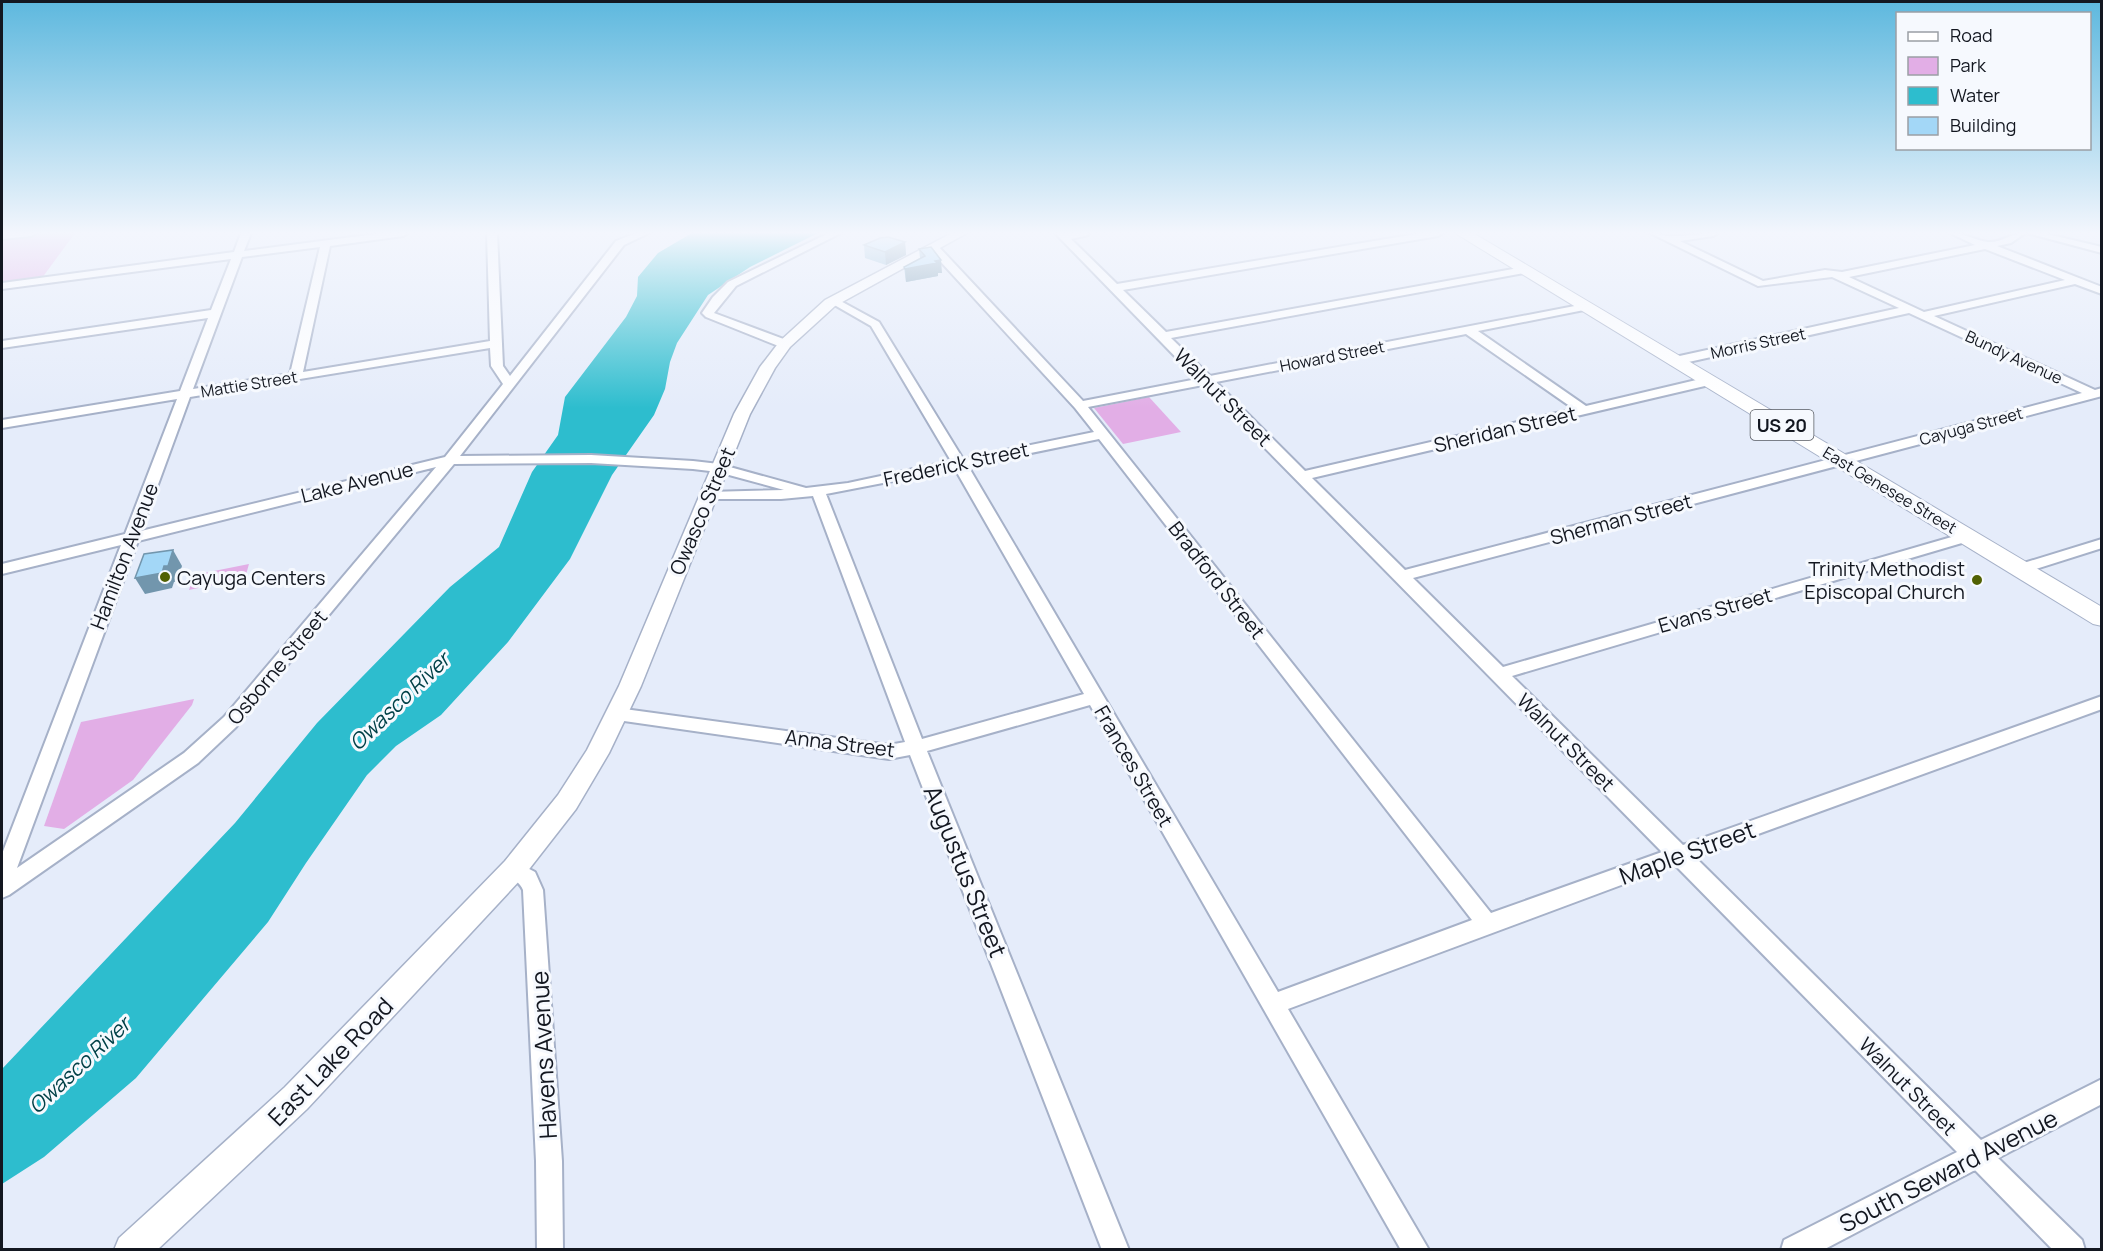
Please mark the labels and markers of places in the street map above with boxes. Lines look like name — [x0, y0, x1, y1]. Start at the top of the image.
place label: Trinity Methodist Episcopal Church — [1804, 555, 1965, 605]
place label: Cayuga Centers — [177, 564, 325, 591]
marker: Cayuga Centers — [158, 570, 172, 584]
marker: Trinity Methodist Episcopal Church — [1970, 573, 1984, 587]

